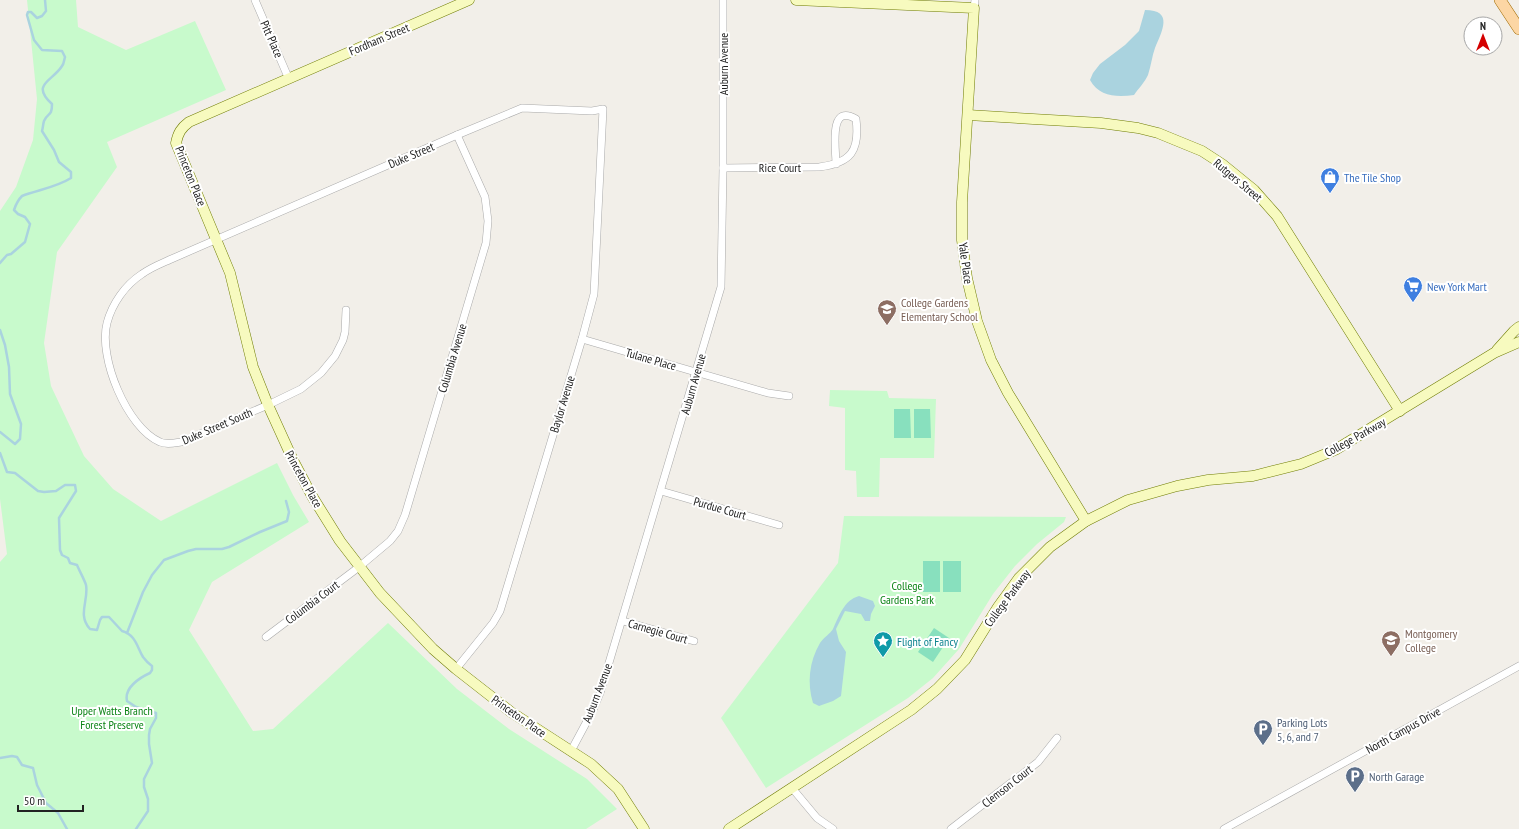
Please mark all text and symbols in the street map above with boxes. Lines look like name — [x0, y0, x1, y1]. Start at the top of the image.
north arrow — [1463, 16, 1503, 56]
street label: Pitt Place — [257, 18, 287, 60]
street label: Fordham Street — [347, 19, 412, 58]
text: N — [1480, 19, 1486, 33]
street label: Auburn Avenue — [716, 33, 731, 95]
street label: Duke Street — [386, 138, 437, 171]
street label: Princeton Place — [172, 144, 210, 208]
street label: Rutgers Street — [1211, 155, 1266, 205]
street label: Rice Court — [759, 160, 802, 175]
shop icon: The Tile Shop — [1319, 166, 1341, 194]
place label: The Tile Shop — [1344, 170, 1401, 185]
street label: Yale Place — [956, 241, 976, 285]
supermarket icon: New York Mart — [1402, 275, 1424, 303]
place label: New York Mart — [1427, 279, 1487, 294]
place label: College Gardens Elementary School — [901, 295, 978, 324]
school or university icon: College Gardens Elementary School — [876, 298, 898, 326]
street label: Columbia Avenue — [434, 322, 470, 394]
street label: Tulane Place — [624, 345, 678, 373]
street label: Auburn Avenue — [677, 352, 709, 416]
street label: Baylor Avenue — [546, 374, 578, 434]
street label: Duke Street South — [180, 404, 254, 448]
street label: College Parkway — [1322, 414, 1389, 460]
street label: Princeton Place — [282, 448, 326, 510]
street label: Purdue Court — [692, 493, 749, 523]
street label: College Parkway — [981, 566, 1034, 630]
street label: Columbia Court — [282, 576, 343, 627]
park label: College Gardens Park — [880, 578, 934, 607]
street label: Carnegie Court — [626, 615, 690, 647]
place label: Montgomery College — [1405, 626, 1458, 655]
school or university icon: Montgomery College — [1380, 629, 1402, 657]
place icon: Flight of Fancy — [872, 630, 894, 658]
place label: Flight of Fancy — [897, 634, 959, 649]
street label: Auburn Avenue — [579, 661, 615, 725]
street label: Princeton Place — [489, 692, 549, 740]
park label: Upper Watts Branch Forest Preserve — [71, 703, 153, 732]
street label: North Campus Drive — [1363, 703, 1443, 757]
place label: Parking Lots 5, 6, and 7 — [1277, 715, 1327, 744]
parking icon: Parking Lots 5, 6, and 7 — [1252, 718, 1274, 746]
street label: Clemson Court — [979, 761, 1036, 811]
parking icon: North Garage — [1344, 765, 1366, 793]
place label: North Garage — [1369, 769, 1424, 784]
scale bar — [18, 787, 83, 813]
text: 50 m — [24, 793, 45, 808]

